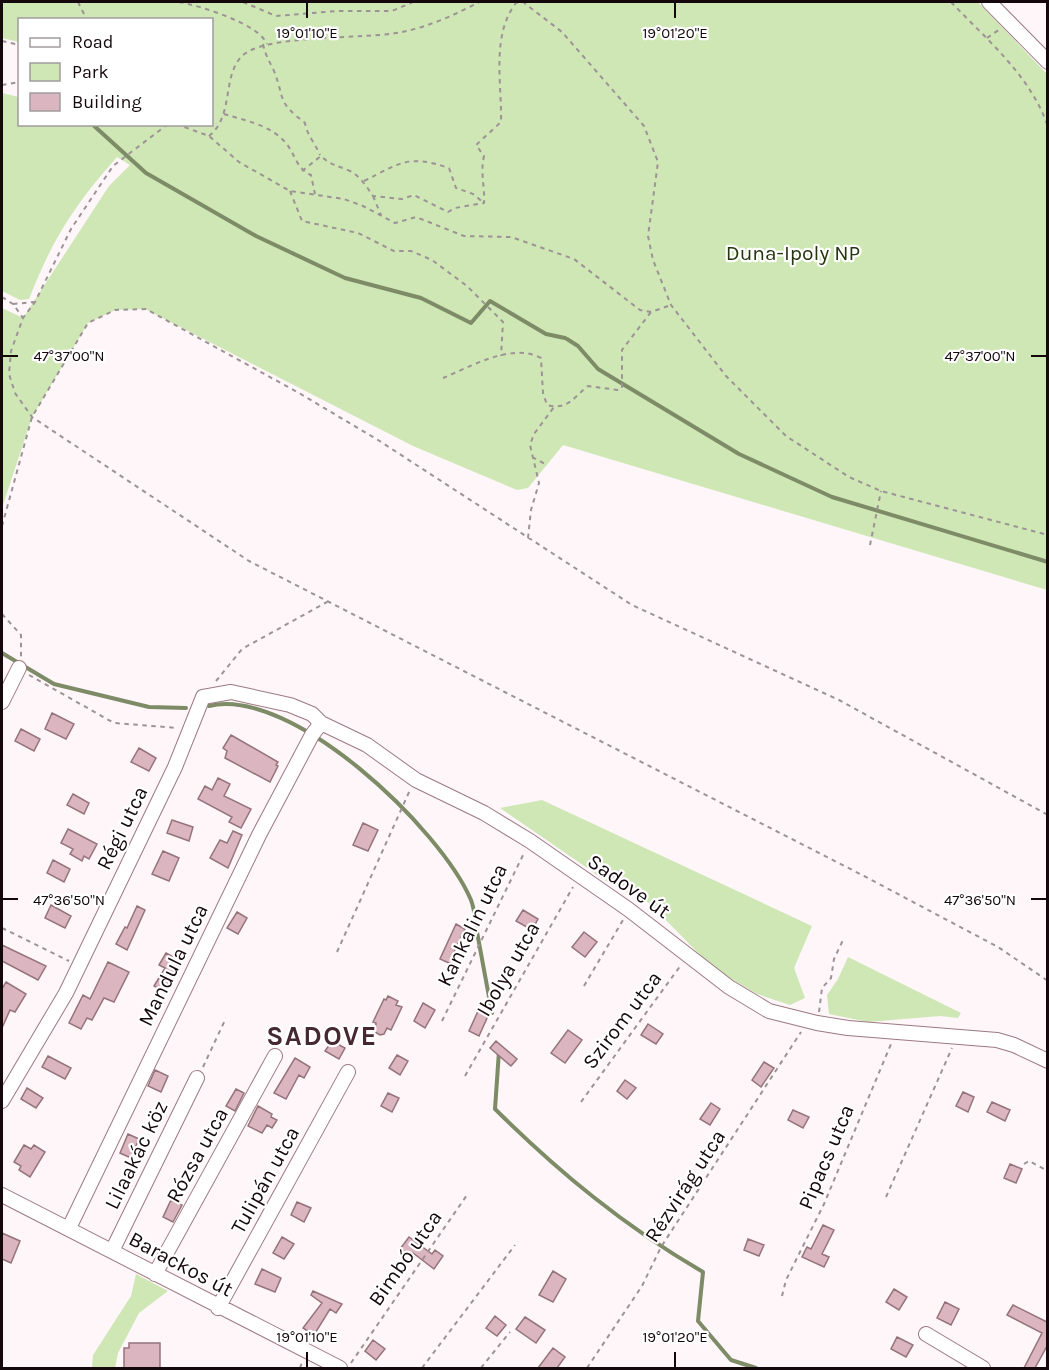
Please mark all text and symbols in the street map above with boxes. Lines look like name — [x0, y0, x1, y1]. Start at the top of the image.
legend — [18, 18, 213, 126]
text: 19°01'10"E — [276, 24, 338, 42]
text: 19°01'20"E — [642, 24, 708, 42]
text: Road — [72, 31, 113, 53]
text: Park — [72, 61, 109, 83]
text: Building — [72, 91, 142, 113]
park label: Duna-Ipoly NP — [726, 241, 860, 265]
text: 47°37'00"N — [33, 347, 105, 365]
text: 47°37'00"N — [944, 347, 1016, 365]
street label: Régi utca — [92, 782, 152, 874]
street label: Sadove út — [583, 849, 675, 923]
street label: Kankalin utca — [432, 860, 512, 990]
text: 47°36'50"N — [33, 891, 105, 909]
text: 47°36'50"N — [944, 891, 1016, 909]
street label: Mandula utca — [133, 900, 213, 1030]
street label: Ibolya utca — [471, 918, 545, 1020]
street label: Szirom utca — [578, 967, 666, 1073]
district label: SADOVE — [266, 1020, 378, 1052]
street label: Lilaakác köz — [99, 1097, 173, 1213]
street label: Pipacs utca — [793, 1101, 859, 1213]
street label: Rózsa utca — [161, 1103, 233, 1207]
street label: Tulipán utca — [226, 1122, 304, 1238]
street label: Rézvirág utca — [640, 1125, 730, 1247]
street label: Bimbó utca — [363, 1206, 447, 1310]
street label: Barackos út — [125, 1227, 237, 1302]
text: 19°01'10"E — [276, 1328, 338, 1346]
text: 19°01'20"E — [642, 1328, 708, 1346]

